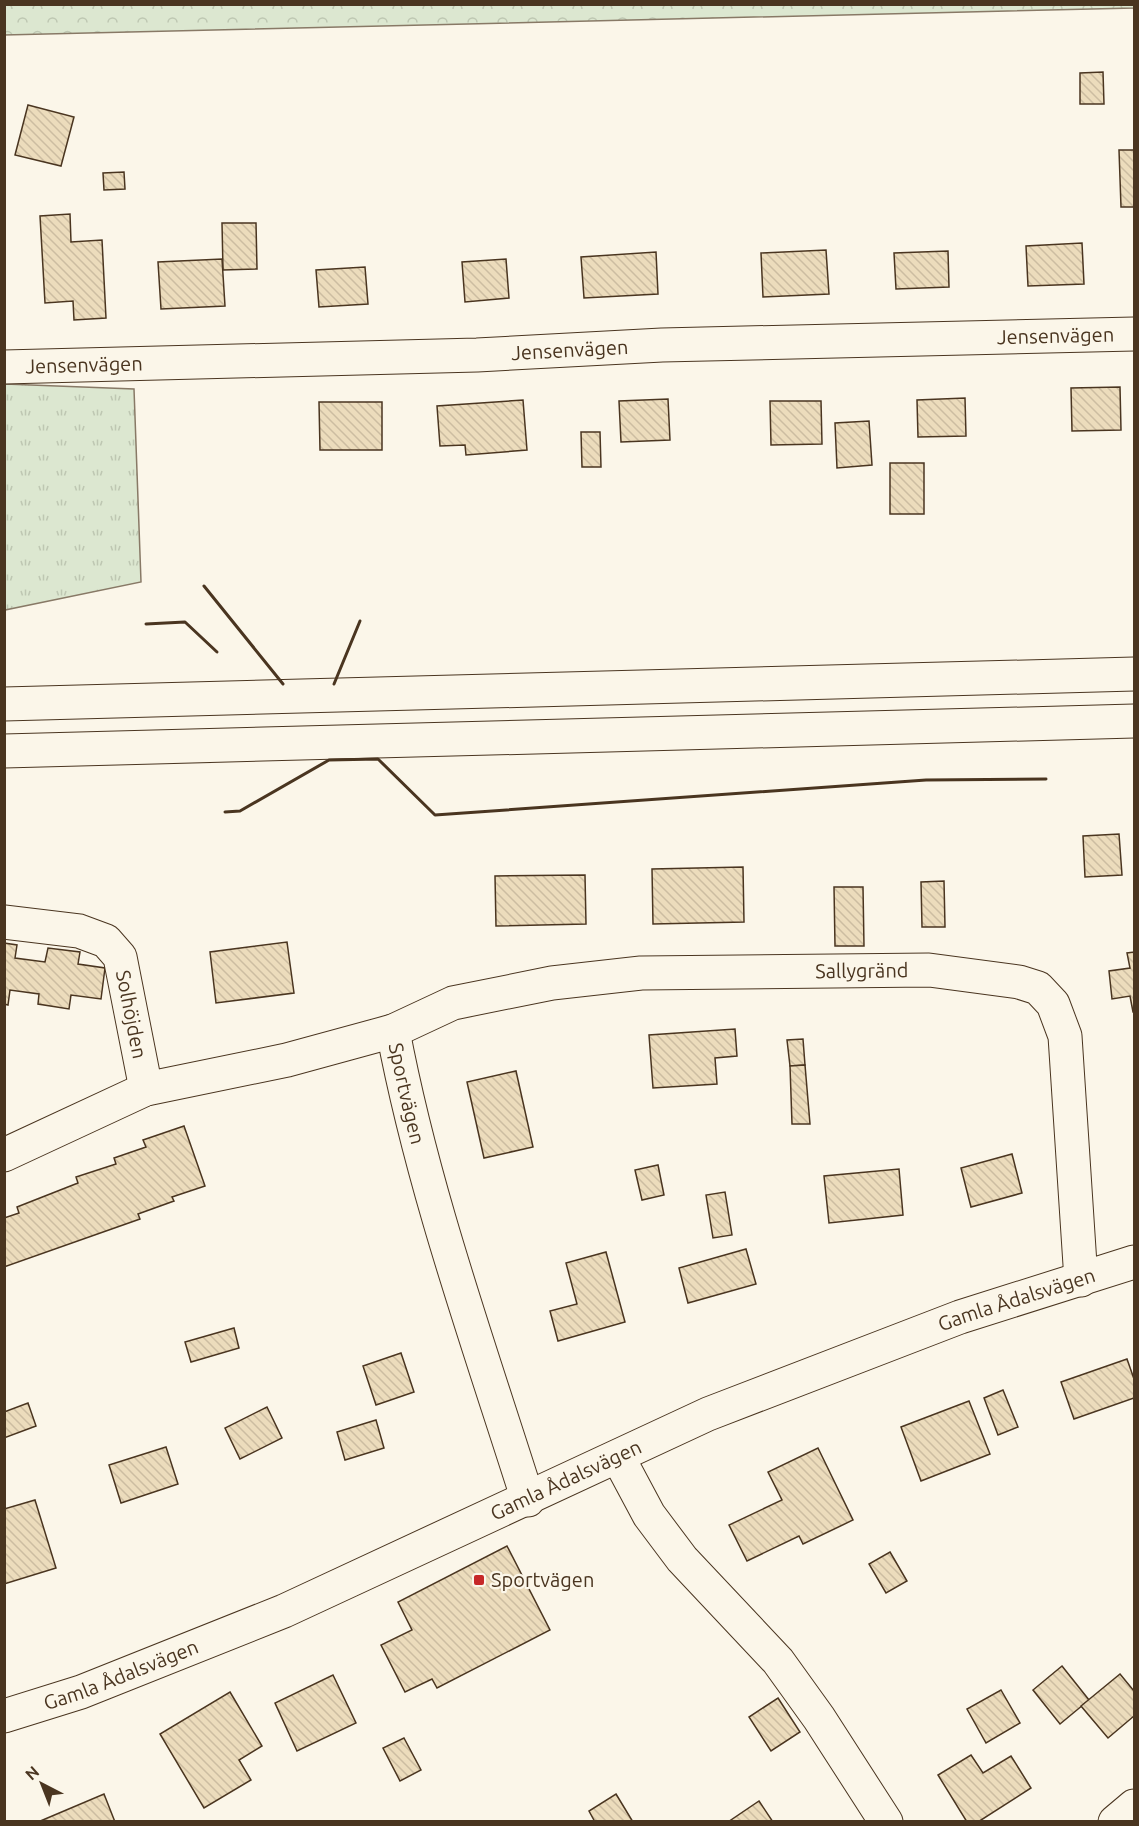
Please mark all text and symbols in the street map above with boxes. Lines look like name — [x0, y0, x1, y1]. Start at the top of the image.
street label: Jensenvägen — [996, 322, 1114, 348]
street label: Jensenvägen — [510, 335, 629, 364]
street label: Jensenvägen — [25, 351, 143, 377]
street label: Sallygränd — [815, 958, 909, 982]
street label: Solhöjden — [112, 968, 152, 1060]
street label: Sportvägen — [385, 1041, 430, 1147]
street label: Gamla Ådalsvägen — [934, 1263, 1098, 1335]
street label: Gamla Ådalsvägen — [486, 1435, 645, 1525]
place label: Sportvägen — [491, 1568, 594, 1591]
marker: Sportvägen — [472, 1573, 486, 1587]
street label: Gamla Ådalsvägen — [41, 1634, 201, 1714]
north arrow — [12, 1754, 72, 1814]
text: N — [22, 1762, 42, 1784]

